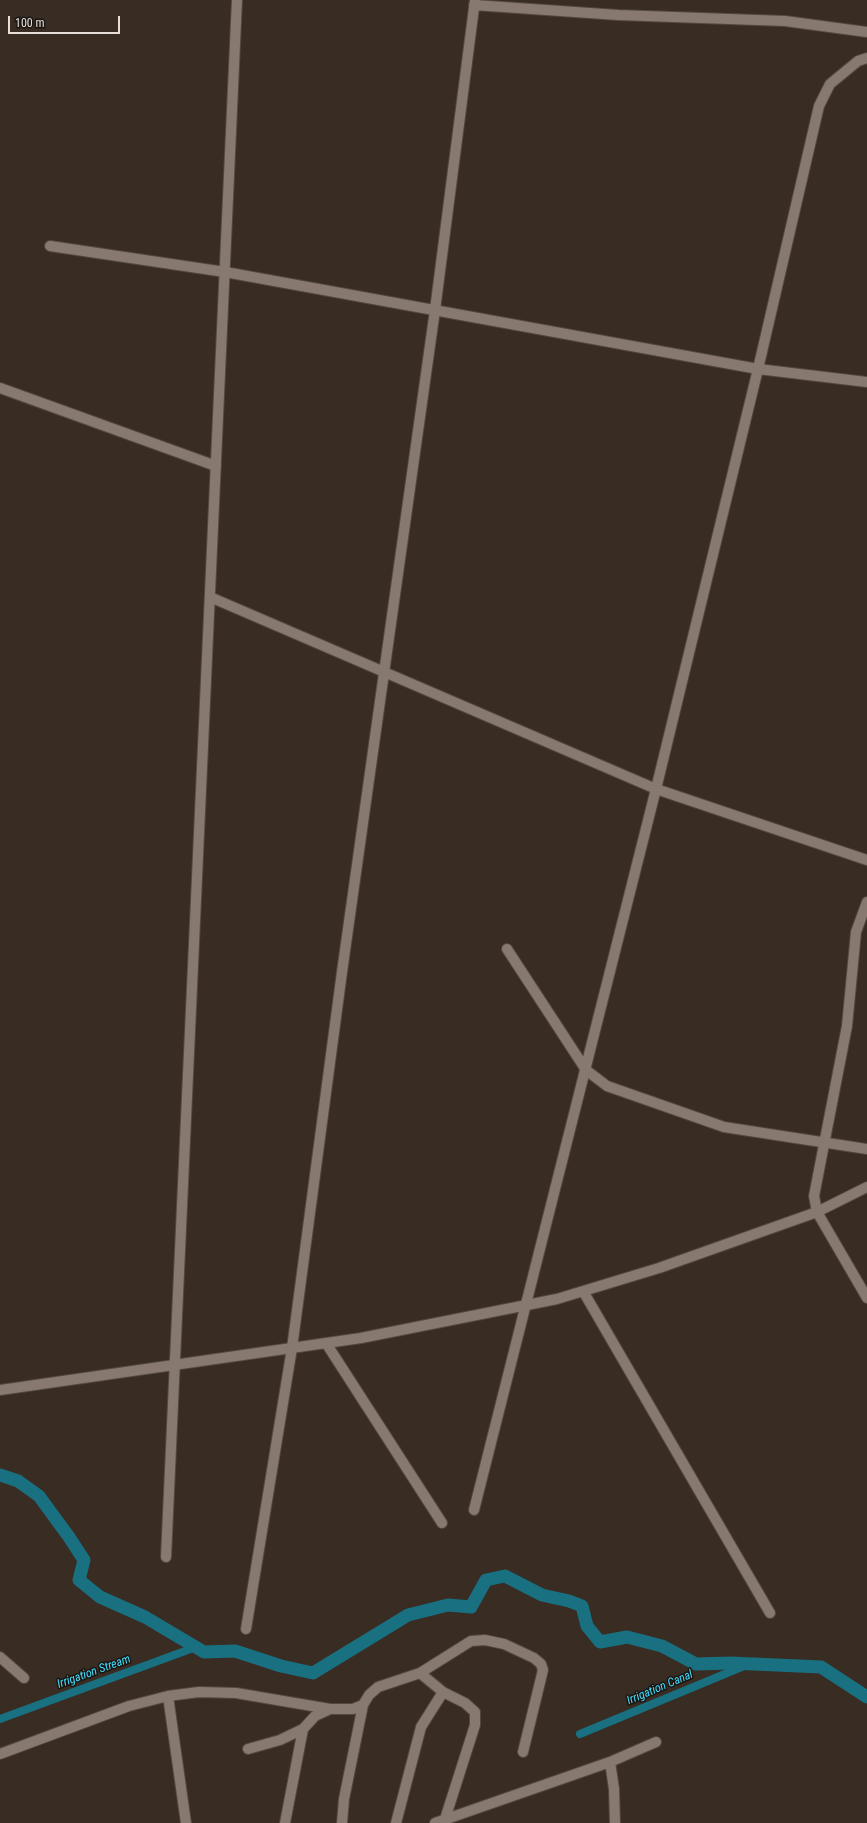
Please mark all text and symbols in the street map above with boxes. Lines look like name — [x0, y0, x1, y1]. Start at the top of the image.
scale bar — [10, 8, 122, 34]
text: 100 m — [15, 16, 45, 30]
water label: Irrigation Stream — [55, 1652, 133, 1692]
water label: Irrigation Canal — [625, 1668, 695, 1708]

